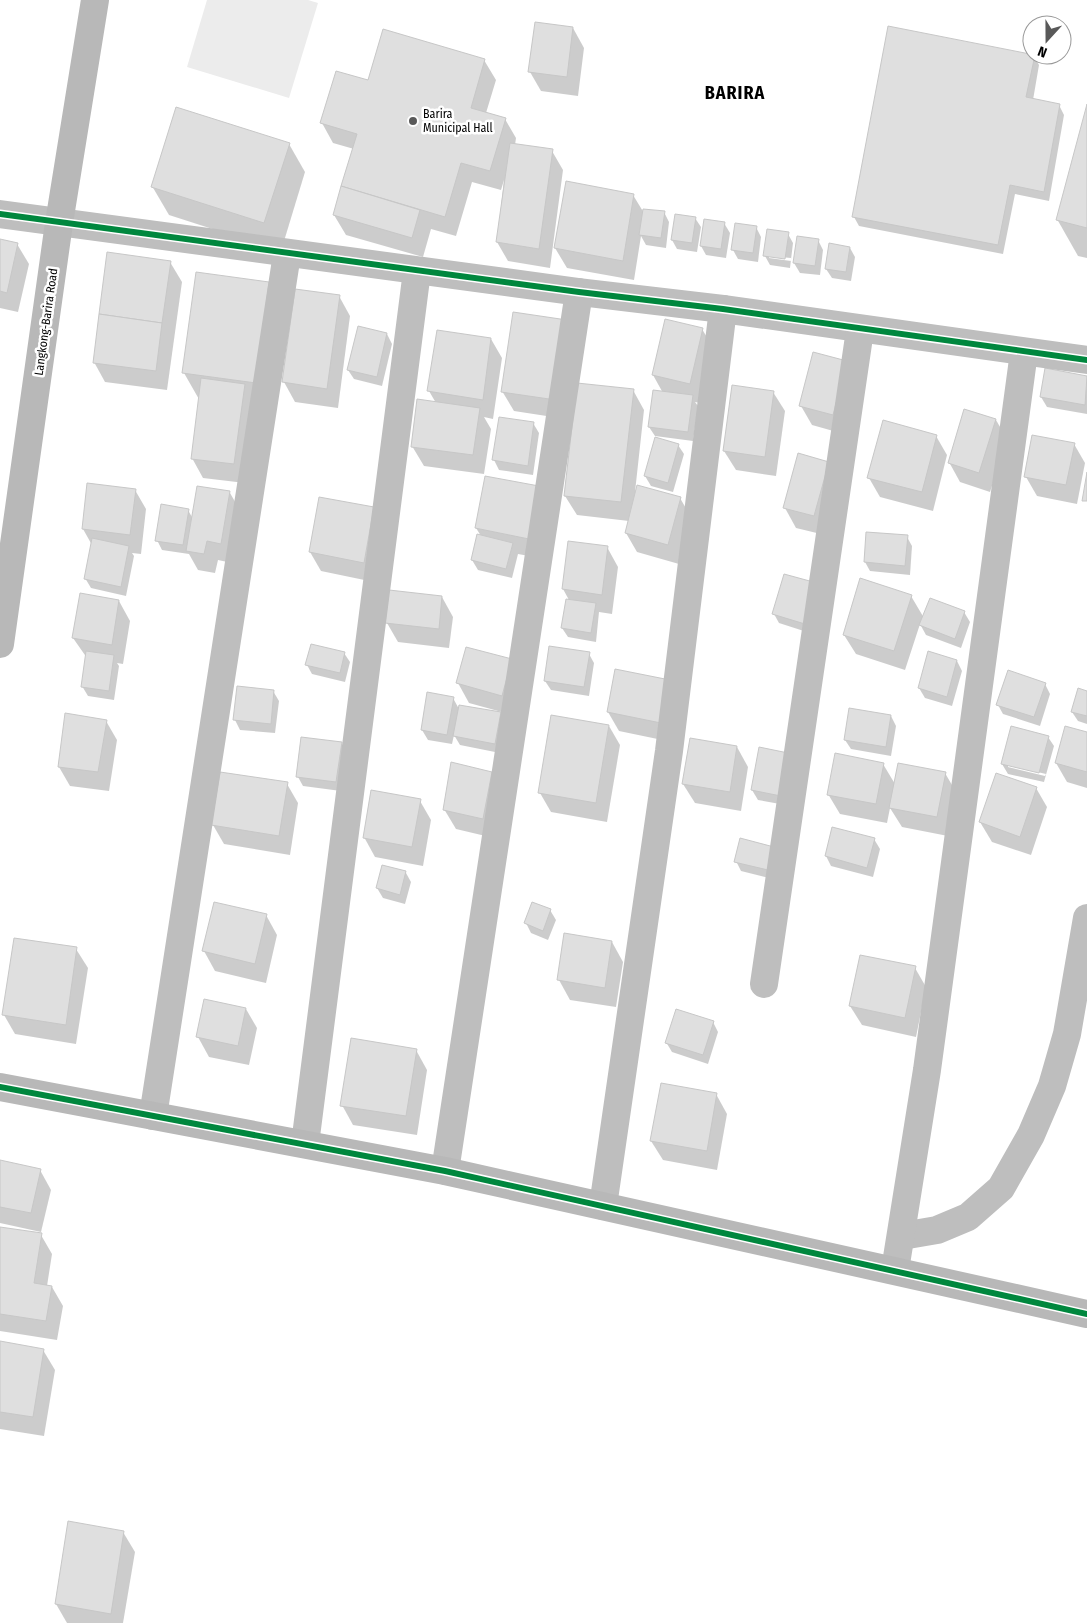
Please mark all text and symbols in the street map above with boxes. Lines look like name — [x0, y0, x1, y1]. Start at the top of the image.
north arrow — [1022, 15, 1072, 65]
text: N — [1036, 42, 1049, 61]
district label: BARIRA — [705, 82, 765, 104]
place label: Barira Municipal Hall — [423, 107, 493, 135]
marker: Barira Municipal Hall — [407, 115, 419, 127]
street label: Langkong-Barira Road — [32, 267, 60, 377]

